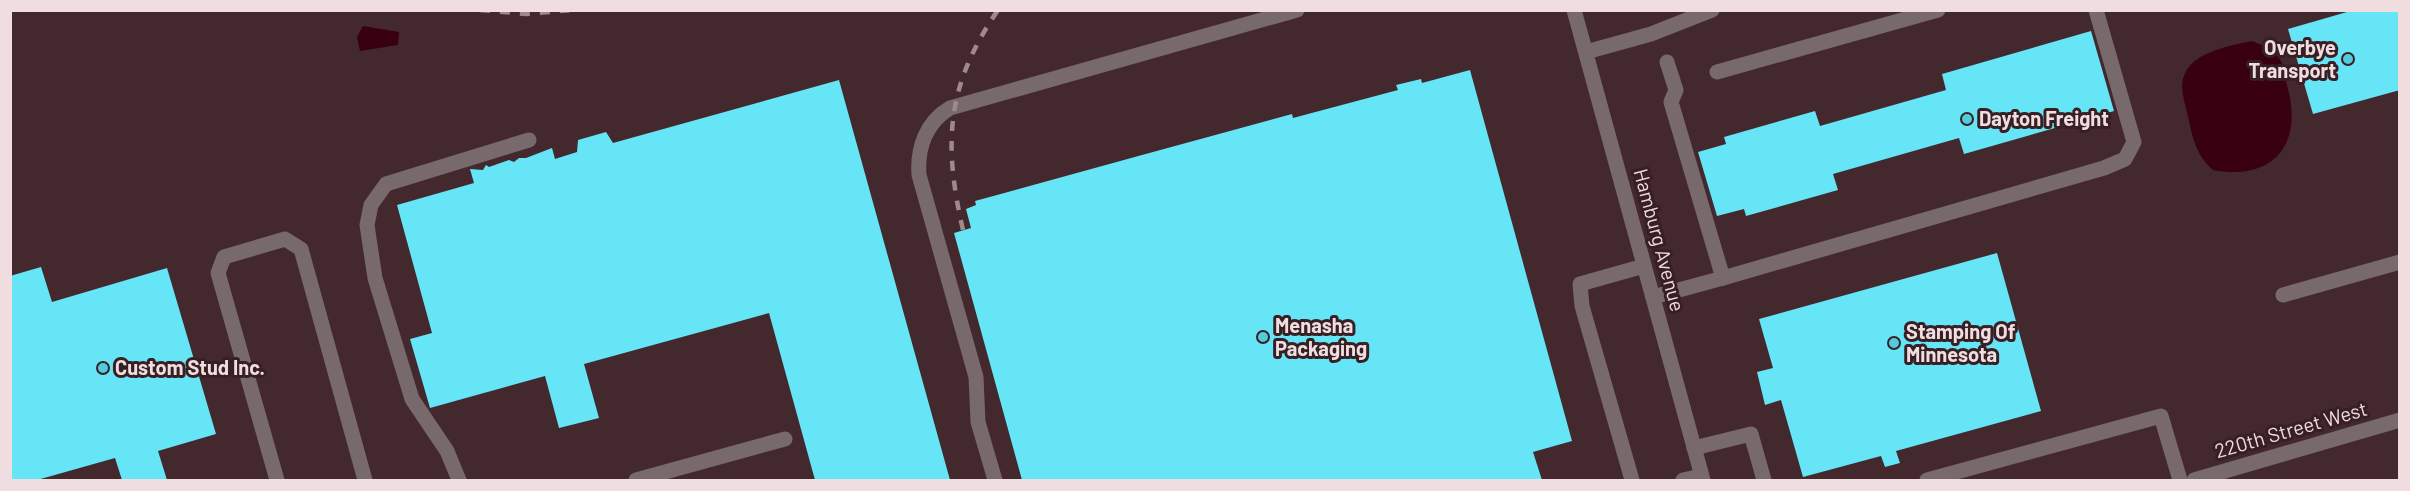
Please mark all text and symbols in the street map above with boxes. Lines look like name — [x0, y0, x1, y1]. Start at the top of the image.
place label: Overbye Transport — [2249, 35, 2336, 82]
marker: Overbye Transport — [2341, 52, 2355, 66]
place label: Dayton Freight — [1979, 106, 2109, 130]
marker: Dayton Freight — [1960, 112, 1974, 126]
street label: Hamburg Avenue — [1629, 166, 1691, 314]
place label: Menasha Packaging — [1275, 313, 1367, 360]
place label: Stamping Of Minnesota — [1906, 319, 2016, 366]
marker: Menasha Packaging — [1256, 330, 1270, 344]
marker: Stamping Of Minnesota — [1887, 336, 1901, 350]
place label: Custom Stud Inc. — [115, 355, 265, 379]
marker: Custom Stud Inc. — [96, 361, 110, 375]
street label: 220th Street West — [2212, 396, 2370, 462]

